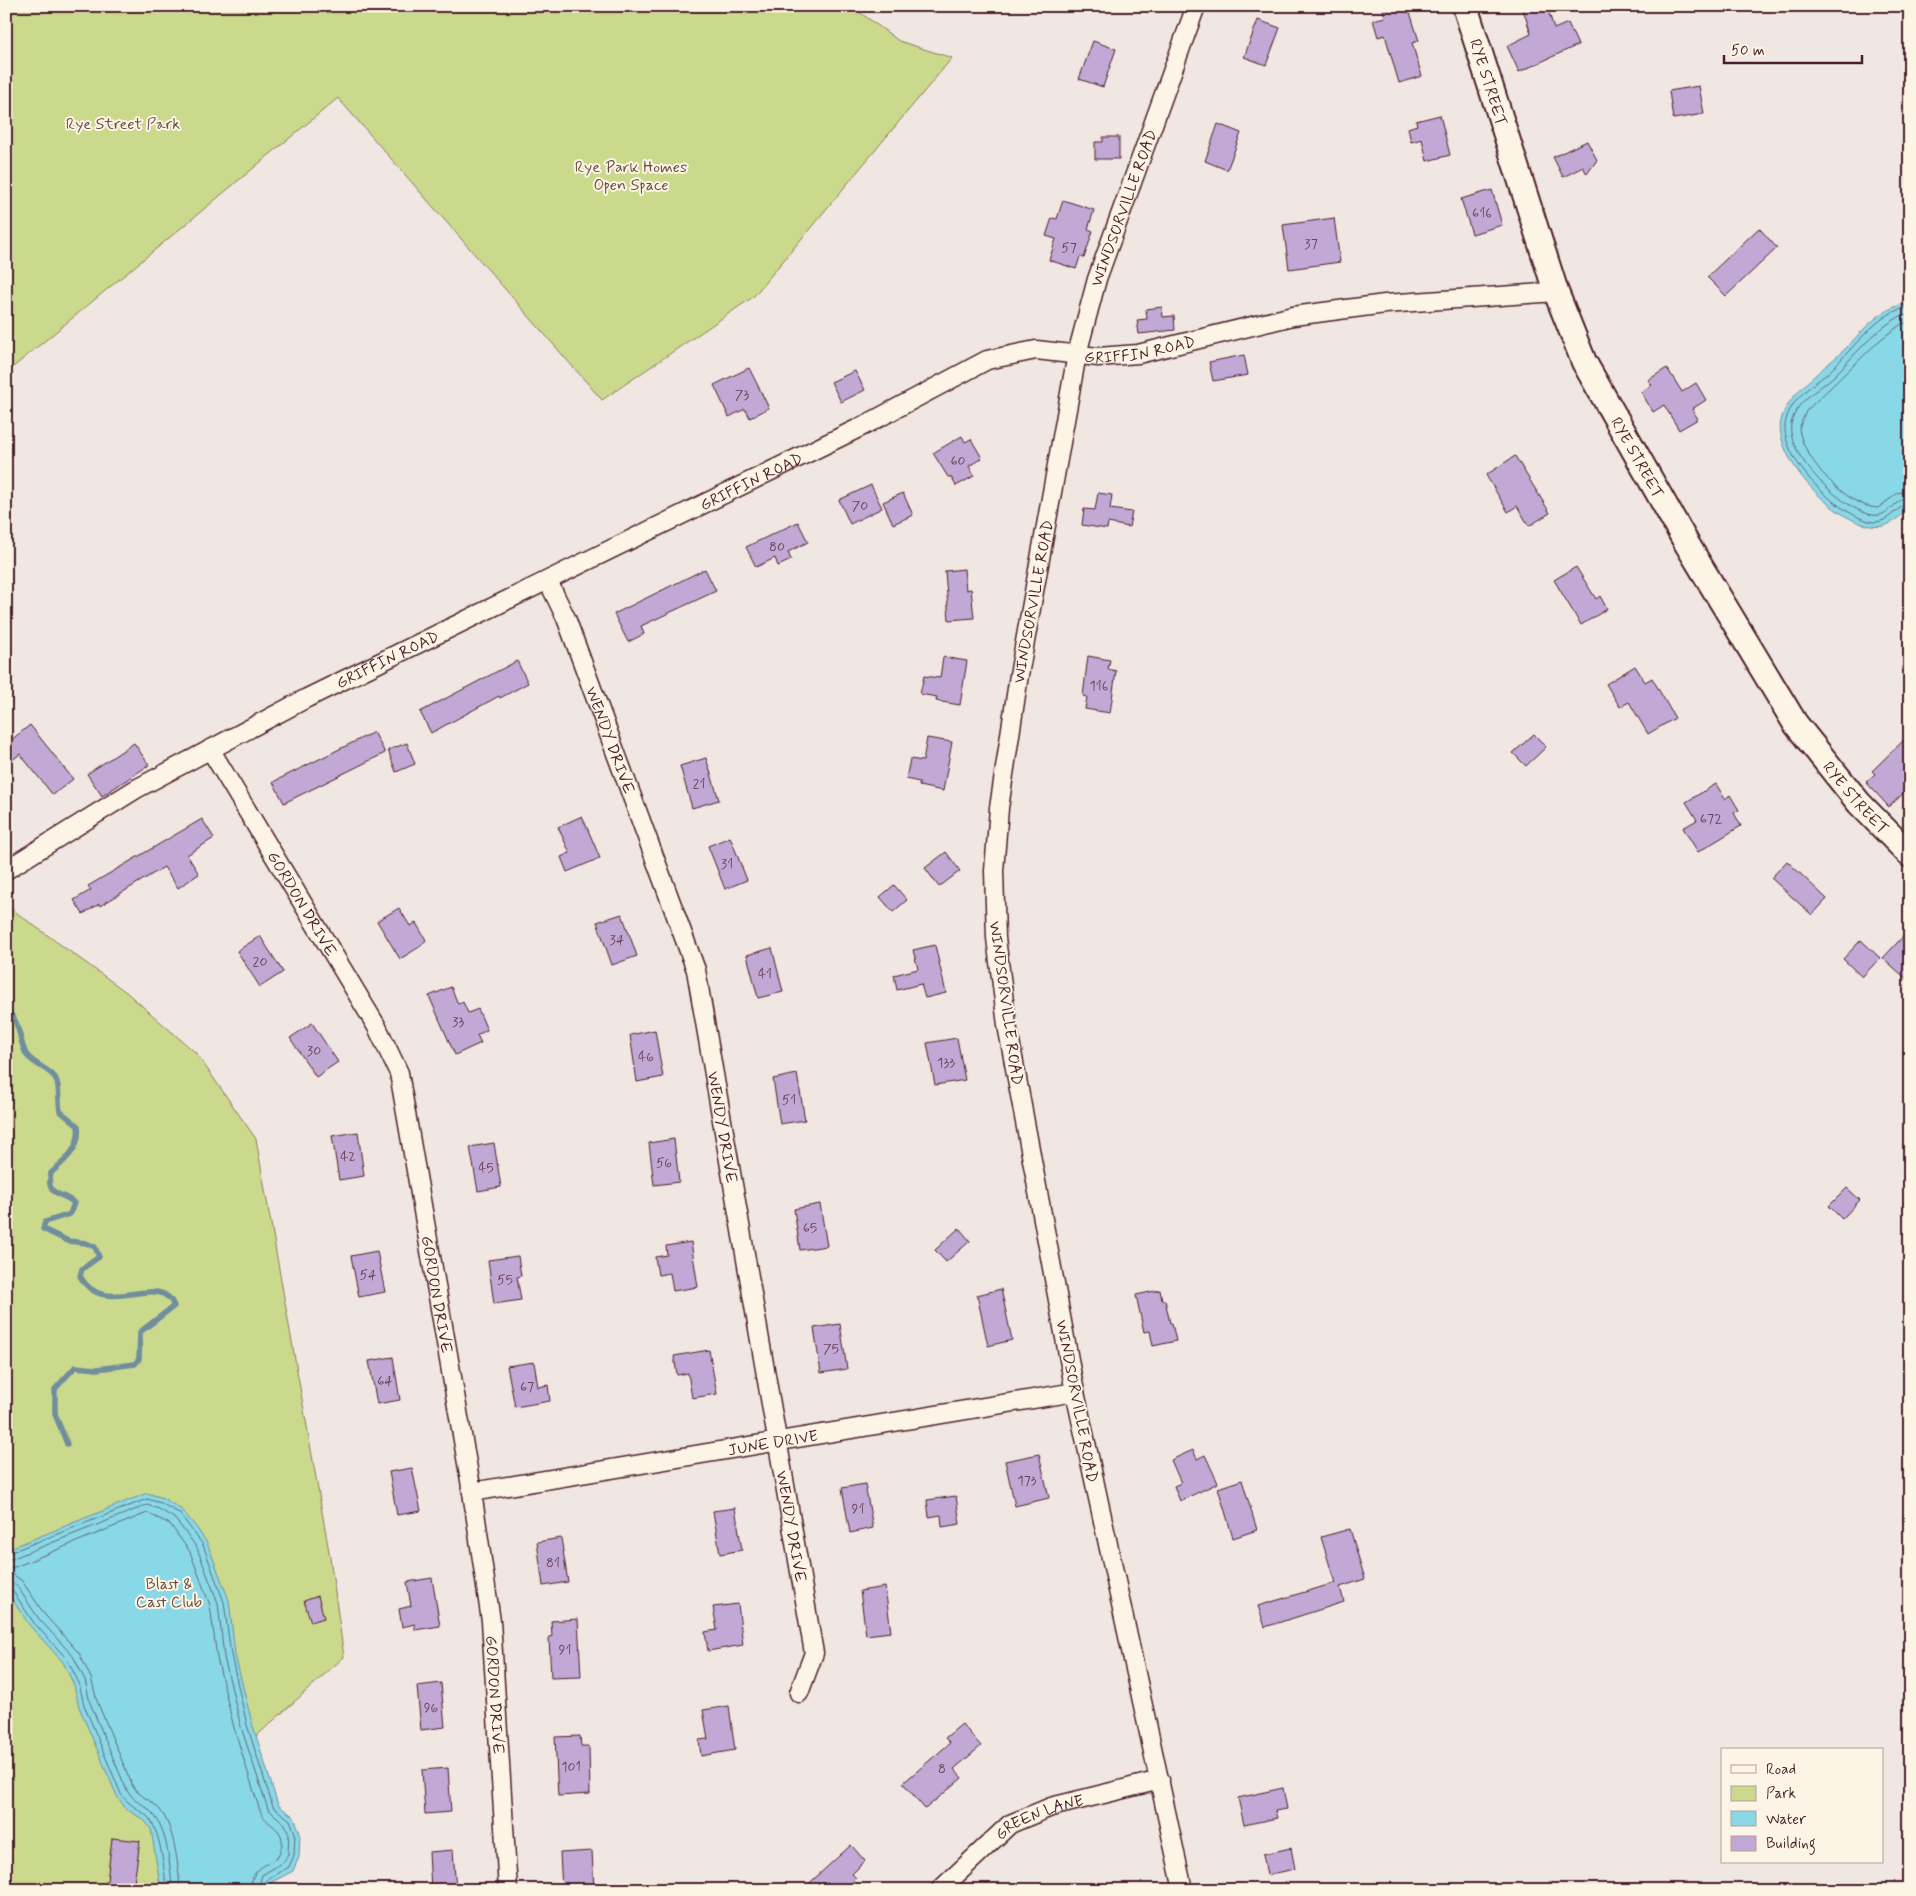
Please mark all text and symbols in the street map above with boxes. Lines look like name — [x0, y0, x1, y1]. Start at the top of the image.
scale bar — [1724, 32, 1861, 64]
street label: RYE STREET — [1464, 36, 1512, 129]
text: 50 m — [1731, 41, 1765, 61]
park label: Rye Street Park — [66, 114, 180, 135]
street label: WINDSORVILLE ROAD — [1086, 127, 1162, 289]
park label: Rye Park Homes Open Space — [575, 157, 687, 196]
house number: 616 — [1472, 204, 1492, 222]
house number: 37 — [1304, 235, 1318, 253]
house number: 57 — [1061, 239, 1077, 257]
street label: GRIFFIN ROAD — [1083, 331, 1197, 369]
house number: 73 — [735, 386, 749, 404]
street label: RYE STREET — [1605, 414, 1668, 503]
street label: GRIFFIN ROAD — [697, 448, 806, 516]
house number: 60 — [950, 452, 966, 470]
house number: 70 — [852, 497, 868, 515]
street label: WINDSORVILLE ROAD — [1009, 518, 1059, 685]
house number: 80 — [769, 538, 785, 556]
street label: GRIFFIN ROAD — [333, 626, 443, 694]
house number: 116 — [1090, 677, 1108, 695]
street label: WENDY DRIVE — [580, 684, 639, 797]
street label: RYE STREET — [1818, 757, 1893, 839]
house number: 21 — [693, 775, 705, 793]
house number: 672 — [1700, 810, 1722, 828]
street label: GORDON DRIVE — [262, 848, 341, 961]
house number: 31 — [721, 855, 733, 873]
street label: WINDSORVILLE ROAD — [984, 920, 1027, 1087]
house number: 34 — [610, 931, 625, 949]
house number: 20 — [253, 953, 267, 971]
house number: 41 — [758, 965, 772, 983]
house number: 33 — [452, 1013, 464, 1031]
house number: 30 — [307, 1042, 321, 1060]
house number: 46 — [638, 1048, 654, 1066]
house number: 133 — [937, 1054, 955, 1072]
street label: WENDY DRIVE — [702, 1070, 742, 1185]
house number: 51 — [782, 1091, 796, 1109]
house number: 42 — [340, 1148, 356, 1166]
house number: 56 — [656, 1154, 672, 1172]
house number: 45 — [478, 1159, 494, 1177]
house number: 65 — [803, 1219, 817, 1237]
street label: GORDON DRIVE — [416, 1234, 457, 1355]
house number: 54 — [360, 1266, 377, 1284]
house number: 55 — [497, 1271, 513, 1289]
street label: WINDSORVILLE ROAD — [1050, 1318, 1103, 1484]
house number: 75 — [823, 1340, 839, 1358]
house number: 64 — [377, 1372, 393, 1390]
house number: 67 — [520, 1378, 534, 1396]
street label: JUNE DRIVE — [727, 1426, 820, 1461]
street label: WENDY DRIVE — [771, 1469, 811, 1584]
house number: 173 — [1017, 1472, 1037, 1490]
house number: 91 — [852, 1500, 864, 1518]
house number: 81 — [546, 1554, 560, 1572]
park label: Blast & Cast Club — [136, 1574, 203, 1613]
street label: GORDON DRIVE — [480, 1635, 508, 1755]
house number: 91 — [559, 1641, 571, 1659]
house number: 96 — [424, 1699, 439, 1717]
legend — [1721, 1748, 1884, 1864]
house number: 101 — [561, 1758, 581, 1776]
house number: 8 — [938, 1760, 946, 1778]
text: Road — [1766, 1760, 1796, 1780]
text: Park — [1766, 1784, 1796, 1804]
street label: GREEN LANE — [991, 1790, 1086, 1845]
text: Water — [1766, 1810, 1806, 1830]
text: Building — [1766, 1834, 1816, 1855]

